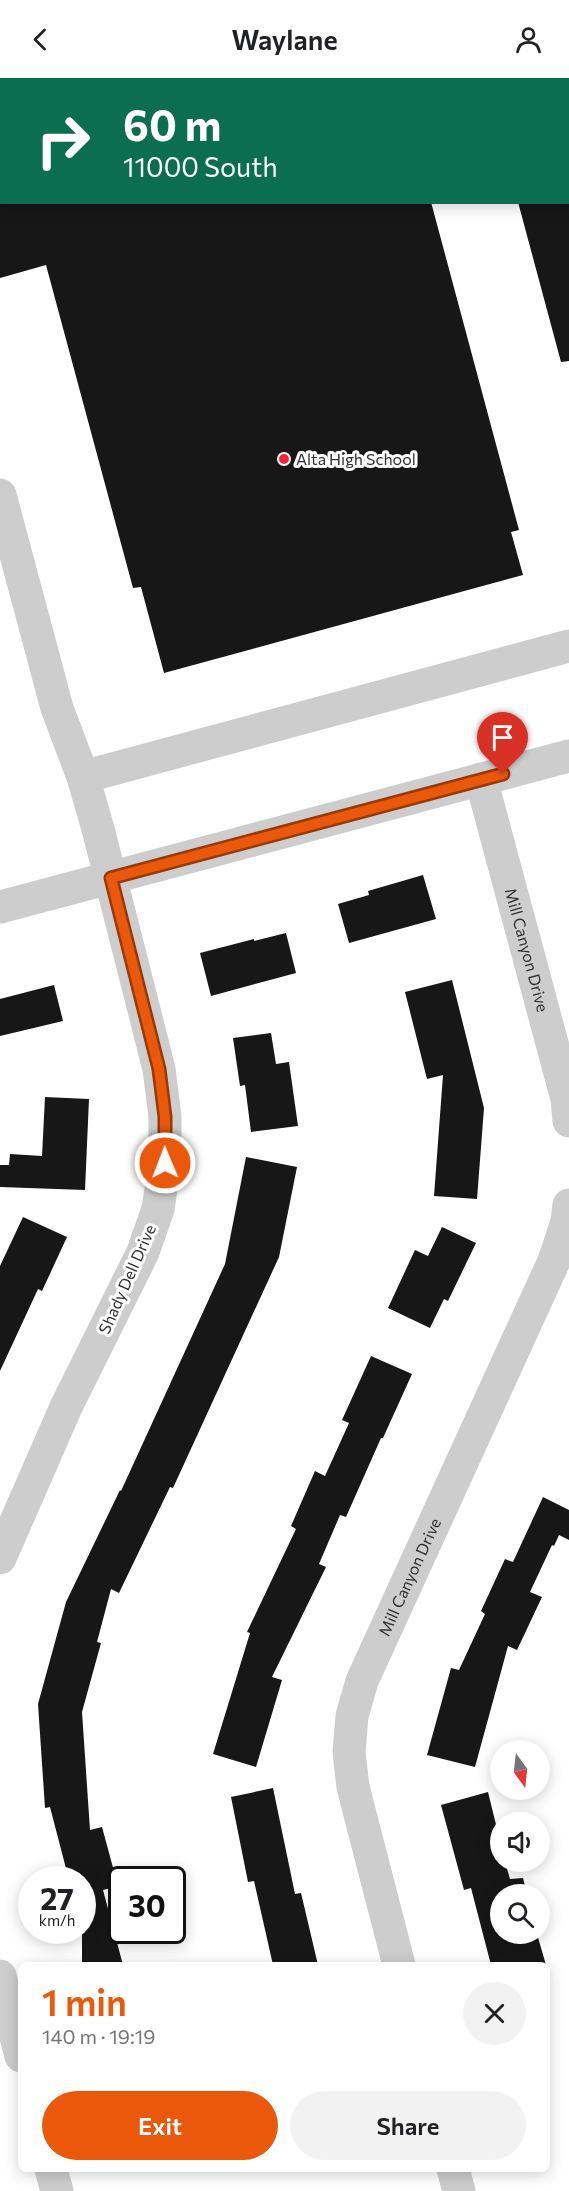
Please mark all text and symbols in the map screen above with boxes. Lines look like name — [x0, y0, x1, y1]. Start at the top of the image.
icon: back — [24, 23, 57, 56]
text: Waylane — [231, 23, 338, 56]
icon: person — [512, 23, 545, 56]
text: 60 m — [123, 98, 222, 150]
icon: right — [24, 102, 102, 180]
text: 11000 South — [123, 150, 278, 183]
place label: Alta High School — [296, 449, 416, 468]
marker: Alta High School — [277, 452, 291, 466]
pin — [477, 712, 528, 774]
icon: arrive — [486, 721, 519, 754]
street label: Mill Canyon Drive — [502, 886, 553, 1014]
position arrow — [133, 1131, 197, 1195]
street label: Shady Dell Drive — [94, 1221, 159, 1336]
street label: Mill Canyon Drive — [374, 1515, 444, 1639]
north arrow — [490, 1740, 550, 1800]
map controls — [490, 1740, 550, 1944]
button: sound — [490, 1812, 550, 1872]
speed limit sign: 30 — [108, 1866, 186, 1944]
text: 27 — [40, 1879, 74, 1916]
button: search — [490, 1884, 550, 1944]
text: km/h — [39, 1911, 75, 1929]
text: 1 min — [42, 1979, 127, 2023]
button: close — [463, 1982, 526, 2045]
text: 140 m · 19:19 — [42, 2024, 155, 2048]
button: Exit — [42, 2091, 278, 2160]
button: Share — [290, 2091, 526, 2160]

